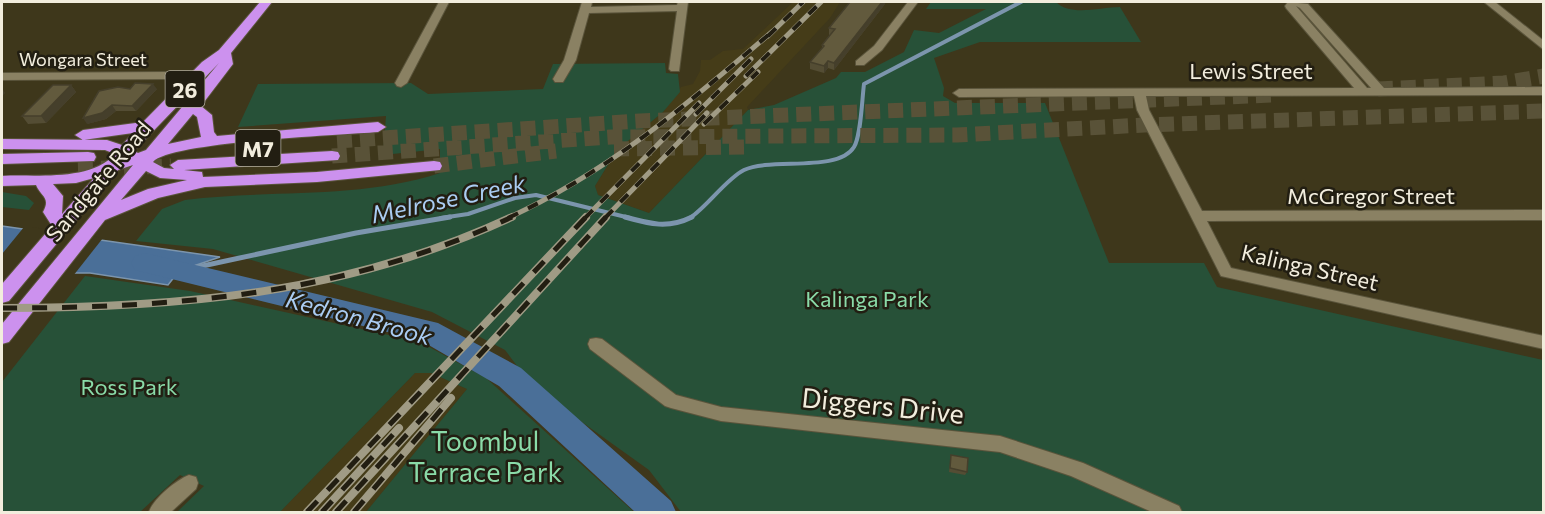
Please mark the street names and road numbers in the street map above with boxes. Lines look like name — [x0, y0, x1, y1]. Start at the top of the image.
street label: Wongara Street — [19, 48, 147, 70]
street label: Lewis Street — [1189, 57, 1313, 84]
road number: 26 — [166, 71, 204, 107]
street label: Sandgate Road — [40, 115, 156, 247]
road number: M7 — [236, 130, 280, 166]
street label: McGregor Street — [1287, 182, 1455, 209]
street label: Kalinga Street — [1239, 238, 1381, 296]
street label: Diggers Drive — [800, 380, 966, 430]

